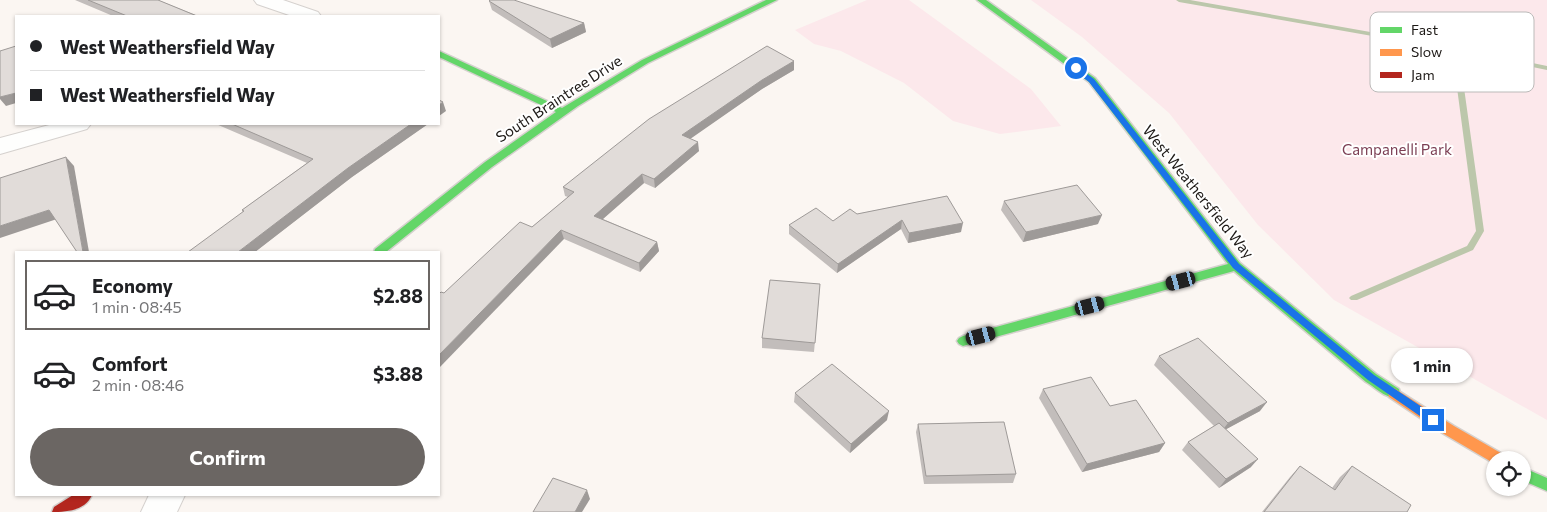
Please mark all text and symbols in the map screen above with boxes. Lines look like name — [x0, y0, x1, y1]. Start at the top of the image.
legend — [1370, 12, 1534, 92]
text: Fast — [1411, 21, 1438, 38]
text: West Weathersfield Way — [60, 35, 275, 58]
text: Slow — [1411, 43, 1442, 60]
street label: South Braintree Drive — [492, 51, 625, 146]
route start — [1065, 57, 1087, 79]
text: Jam — [1411, 66, 1435, 83]
text: West Weathersfield Way — [60, 83, 275, 106]
street label: West Weathersfield Way — [1140, 121, 1258, 262]
park label: Campanelli Park — [1342, 140, 1452, 158]
car — [1164, 270, 1197, 292]
icon: car — [32, 273, 77, 318]
text: Economy — [92, 274, 173, 297]
text: $2.88 — [373, 284, 423, 307]
car — [1073, 295, 1106, 317]
text: 1 min · 08:45 — [92, 297, 182, 316]
car — [964, 325, 997, 347]
callout: 1 min — [1392, 348, 1474, 382]
icon: car — [32, 351, 77, 396]
text: Comfort — [92, 352, 168, 375]
text: 1 min — [1413, 356, 1451, 375]
text: $3.88 — [373, 362, 423, 385]
text: 2 min · 08:46 — [92, 375, 184, 394]
route end — [1422, 409, 1444, 431]
button: Confirm — [30, 428, 425, 486]
map controls — [1486, 451, 1531, 496]
button: locate — [1486, 451, 1531, 496]

